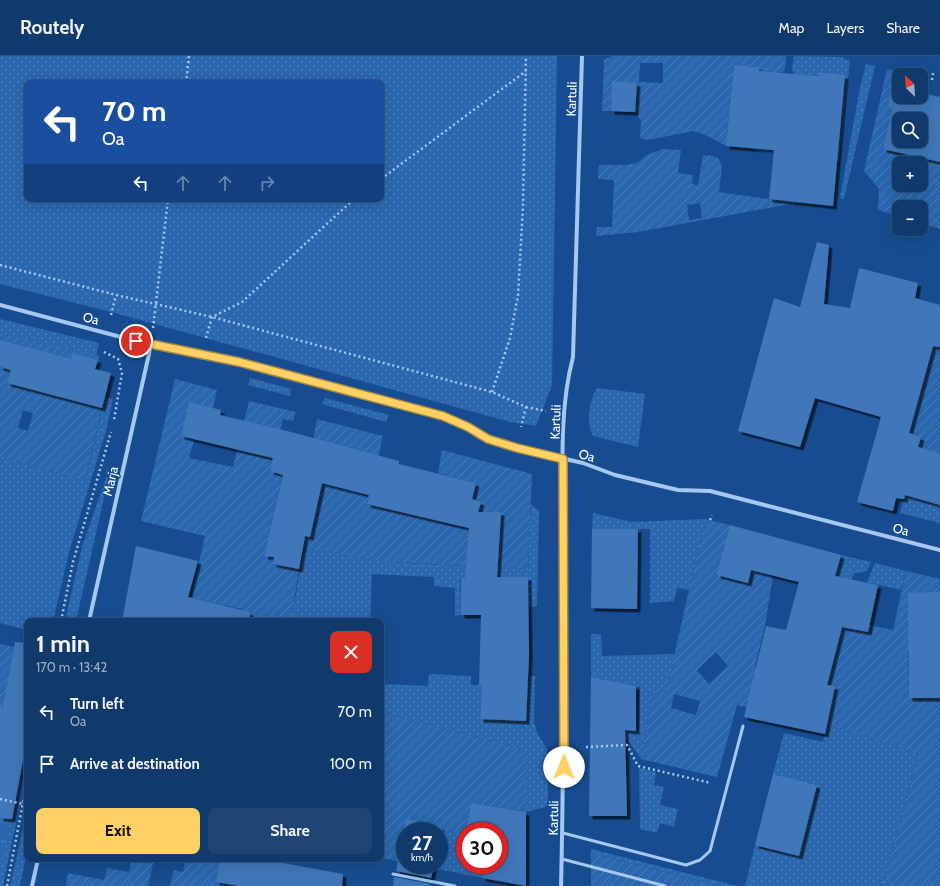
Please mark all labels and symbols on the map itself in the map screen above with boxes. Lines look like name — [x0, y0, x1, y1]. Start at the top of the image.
north arrow — [892, 68, 928, 104]
street label: Kartuli — [562, 81, 580, 117]
street label: Oa — [81, 308, 102, 328]
pin — [119, 324, 153, 358]
street label: Kartuli — [546, 404, 564, 440]
street label: Oa — [577, 445, 598, 465]
street label: Marja — [99, 464, 122, 498]
street label: Oa — [891, 519, 912, 539]
position arrow — [543, 746, 585, 788]
street label: Kartuli — [545, 800, 561, 836]
speed limit sign: 30 — [456, 822, 508, 874]

